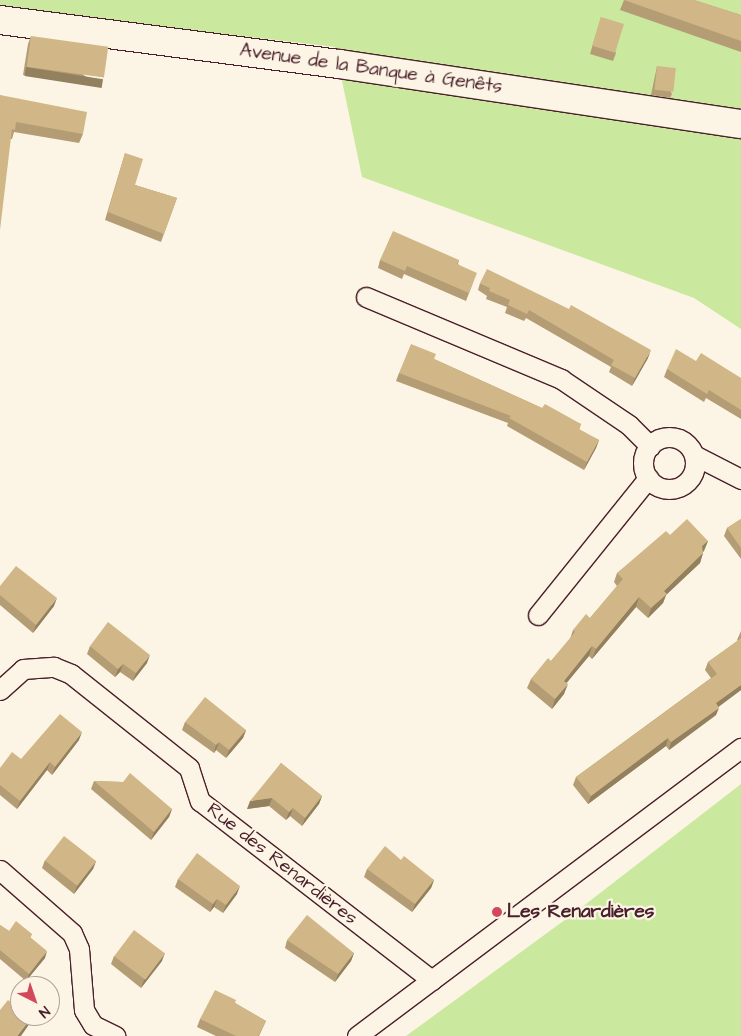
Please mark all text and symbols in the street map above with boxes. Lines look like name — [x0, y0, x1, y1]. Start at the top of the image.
street label: Avenue de la Banque à Genêts — [238, 39, 504, 99]
street label: Rue des Renardières — [202, 798, 362, 930]
place label: Les Renardières — [507, 901, 654, 923]
marker: Les Renardières — [491, 906, 503, 918]
north arrow — [10, 976, 60, 1026]
text: N — [34, 1001, 54, 1022]

